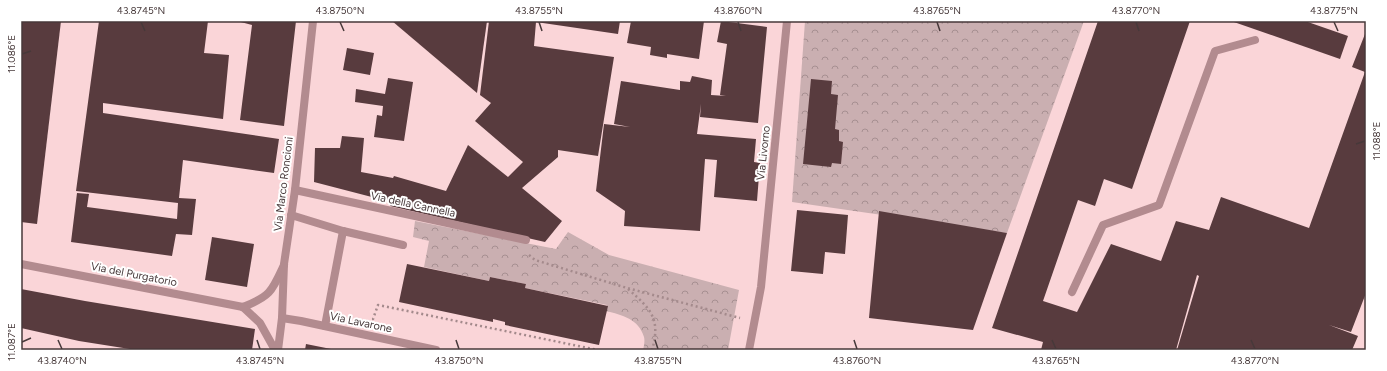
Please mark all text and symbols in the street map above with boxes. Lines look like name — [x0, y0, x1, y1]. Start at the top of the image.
text: 43.8745°N — [117, 4, 165, 17]
text: 43.8750°N — [316, 4, 364, 17]
text: 43.8755°N — [515, 4, 563, 17]
text: 43.8760°N — [714, 4, 762, 17]
text: 43.8765°N — [913, 4, 961, 17]
text: 43.8770°N — [1112, 4, 1160, 17]
text: 43.8775°N — [1310, 4, 1358, 17]
text: 11.086°E — [5, 35, 18, 73]
text: 11.088°E — [1370, 122, 1383, 160]
street label: Via Livorno — [754, 125, 773, 181]
street label: Via Marco Roncioni — [271, 136, 296, 232]
street label: Via della Cannella — [369, 189, 457, 220]
street label: Via del Purgatorio — [90, 260, 178, 289]
street label: Via Lavarone — [329, 310, 393, 335]
text: 11.087°E — [5, 323, 18, 361]
text: 43.8740°N — [37, 354, 87, 367]
text: 43.8745°N — [236, 354, 284, 367]
text: 43.8750°N — [435, 354, 483, 367]
text: 43.8755°N — [634, 354, 682, 367]
text: 43.8760°N — [833, 354, 881, 367]
text: 43.8765°N — [1032, 354, 1080, 367]
text: 43.8770°N — [1231, 354, 1279, 367]

